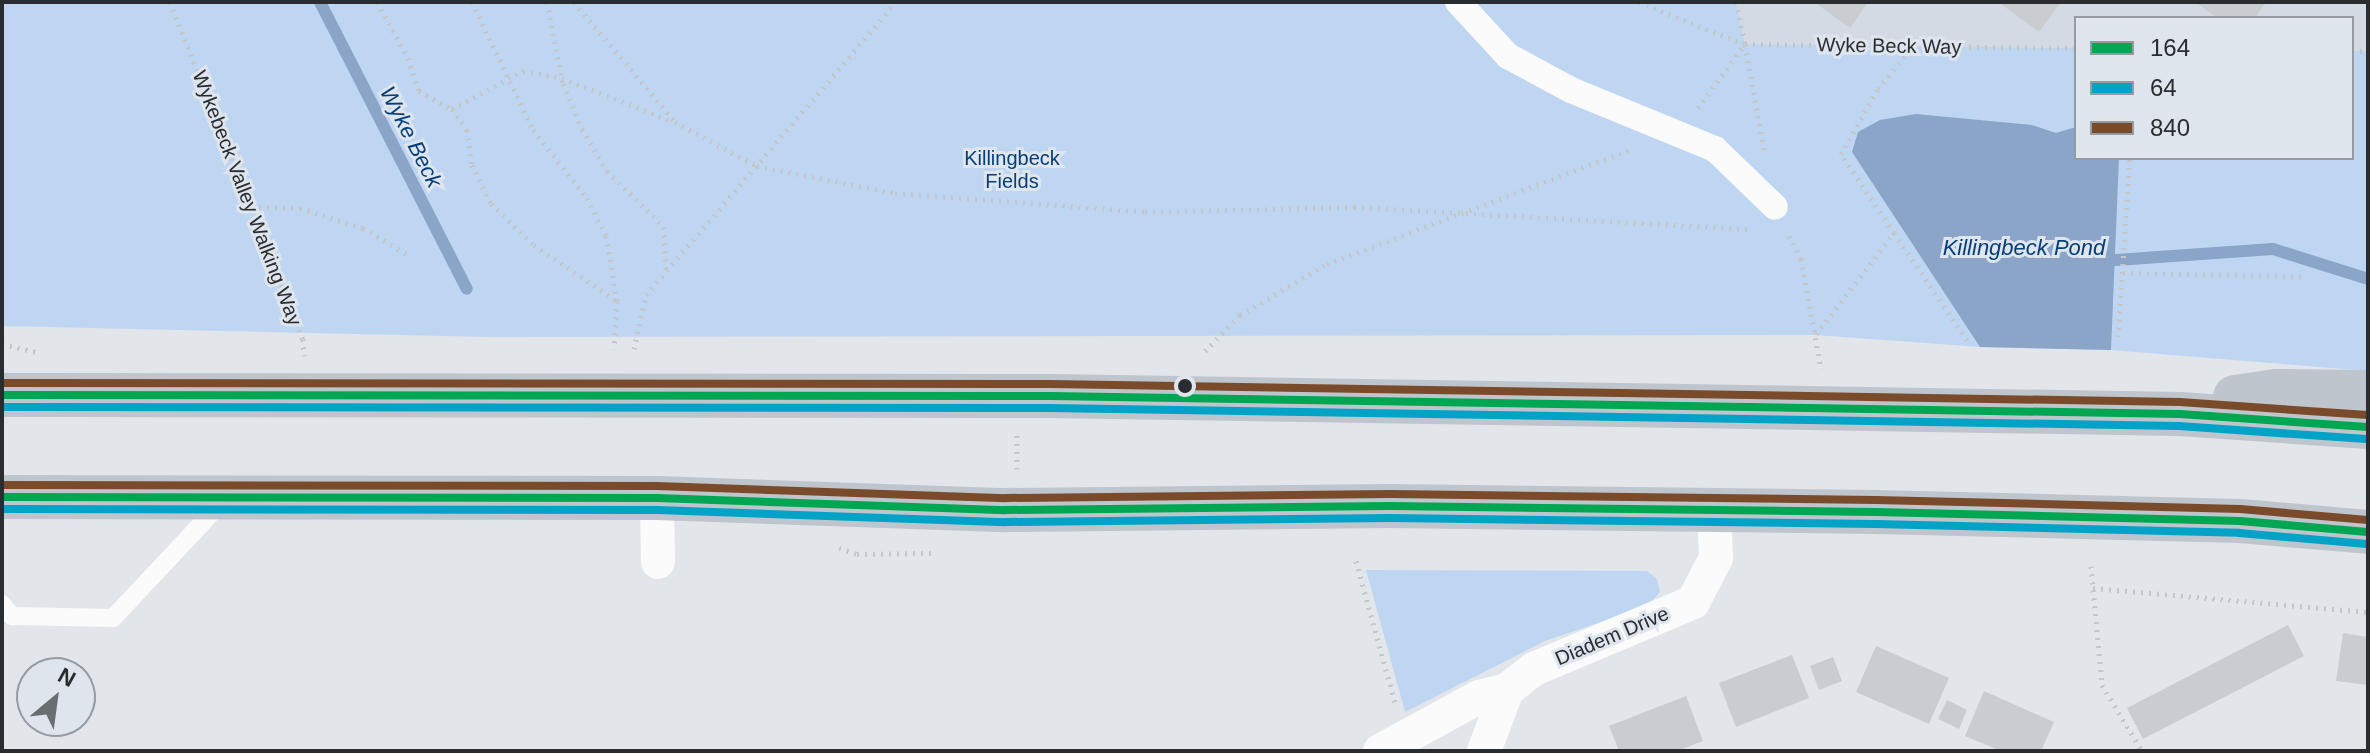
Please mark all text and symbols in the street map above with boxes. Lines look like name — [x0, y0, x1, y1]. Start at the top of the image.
legend — [2074, 16, 2354, 160]
street label: Wyke Beck Way — [1816, 33, 1962, 59]
text: 164 — [2150, 34, 2190, 61]
street label: Wykebeck Valley Walking Way — [187, 67, 307, 329]
text: 64 — [2150, 74, 2177, 101]
water label: Wyke Beck — [374, 82, 448, 192]
text: 840 — [2150, 114, 2190, 141]
park label: Killingbeck Fields — [964, 147, 1060, 194]
water label: Killingbeck Pond — [1943, 235, 2105, 261]
unlabelled marker — [1177, 378, 1193, 394]
street label: Diadem Drive — [1552, 601, 1672, 671]
north arrow — [16, 657, 96, 737]
text: N — [54, 663, 80, 692]

